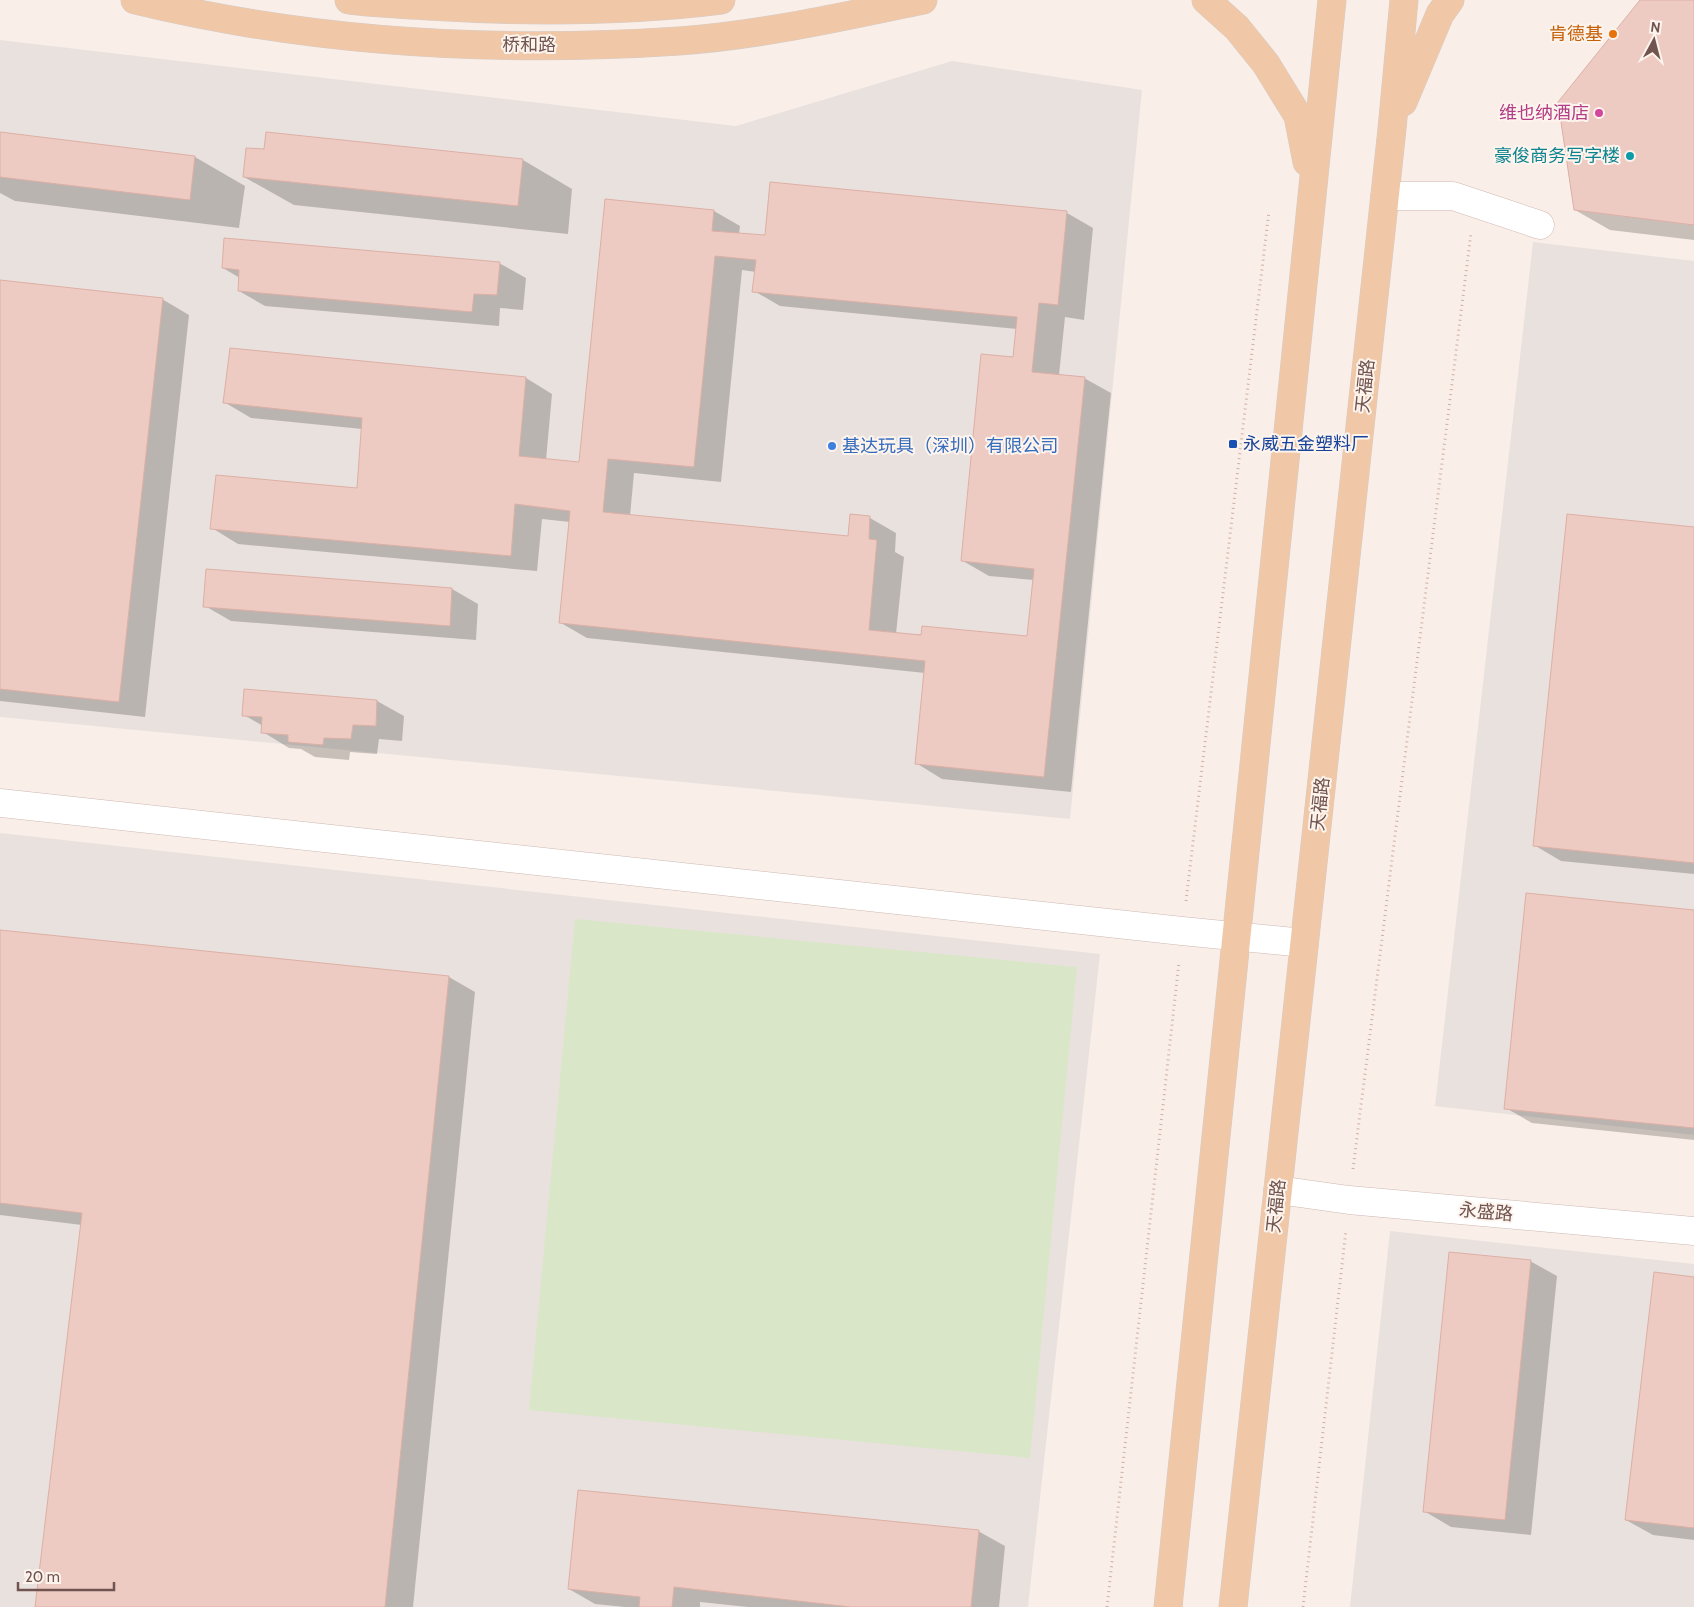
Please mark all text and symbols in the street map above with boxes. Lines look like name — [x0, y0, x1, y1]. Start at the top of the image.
north arrow — [1629, 15, 1679, 65]
text: N — [1650, 18, 1662, 37]
place label: 肯德基 — [1549, 23, 1603, 45]
marker: 肯德基 — [1607, 28, 1619, 40]
street label: 桥和路 — [502, 34, 556, 56]
place label: 维也纳酒店 — [1499, 102, 1589, 124]
marker: 维也纳酒店 — [1593, 107, 1605, 119]
place label: 豪俊商务写字楼 — [1494, 145, 1620, 167]
marker: 豪俊商务写字楼 — [1624, 150, 1636, 162]
street label: 天福路 — [1351, 358, 1379, 414]
place label: 永威五金塑料厂 — [1243, 433, 1369, 455]
place label: 基达玩具（深圳）有限公司 — [842, 435, 1058, 457]
marker: 永威五金塑料厂 — [1227, 438, 1239, 450]
marker: 基达玩具（深圳）有限公司 — [826, 440, 838, 452]
street label: 天福路 — [1306, 776, 1334, 832]
street label: 天福路 — [1262, 1178, 1290, 1234]
street label: 永盛路 — [1458, 1199, 1514, 1225]
scale bar — [18, 1560, 114, 1592]
text: 20 m — [25, 1568, 60, 1586]

